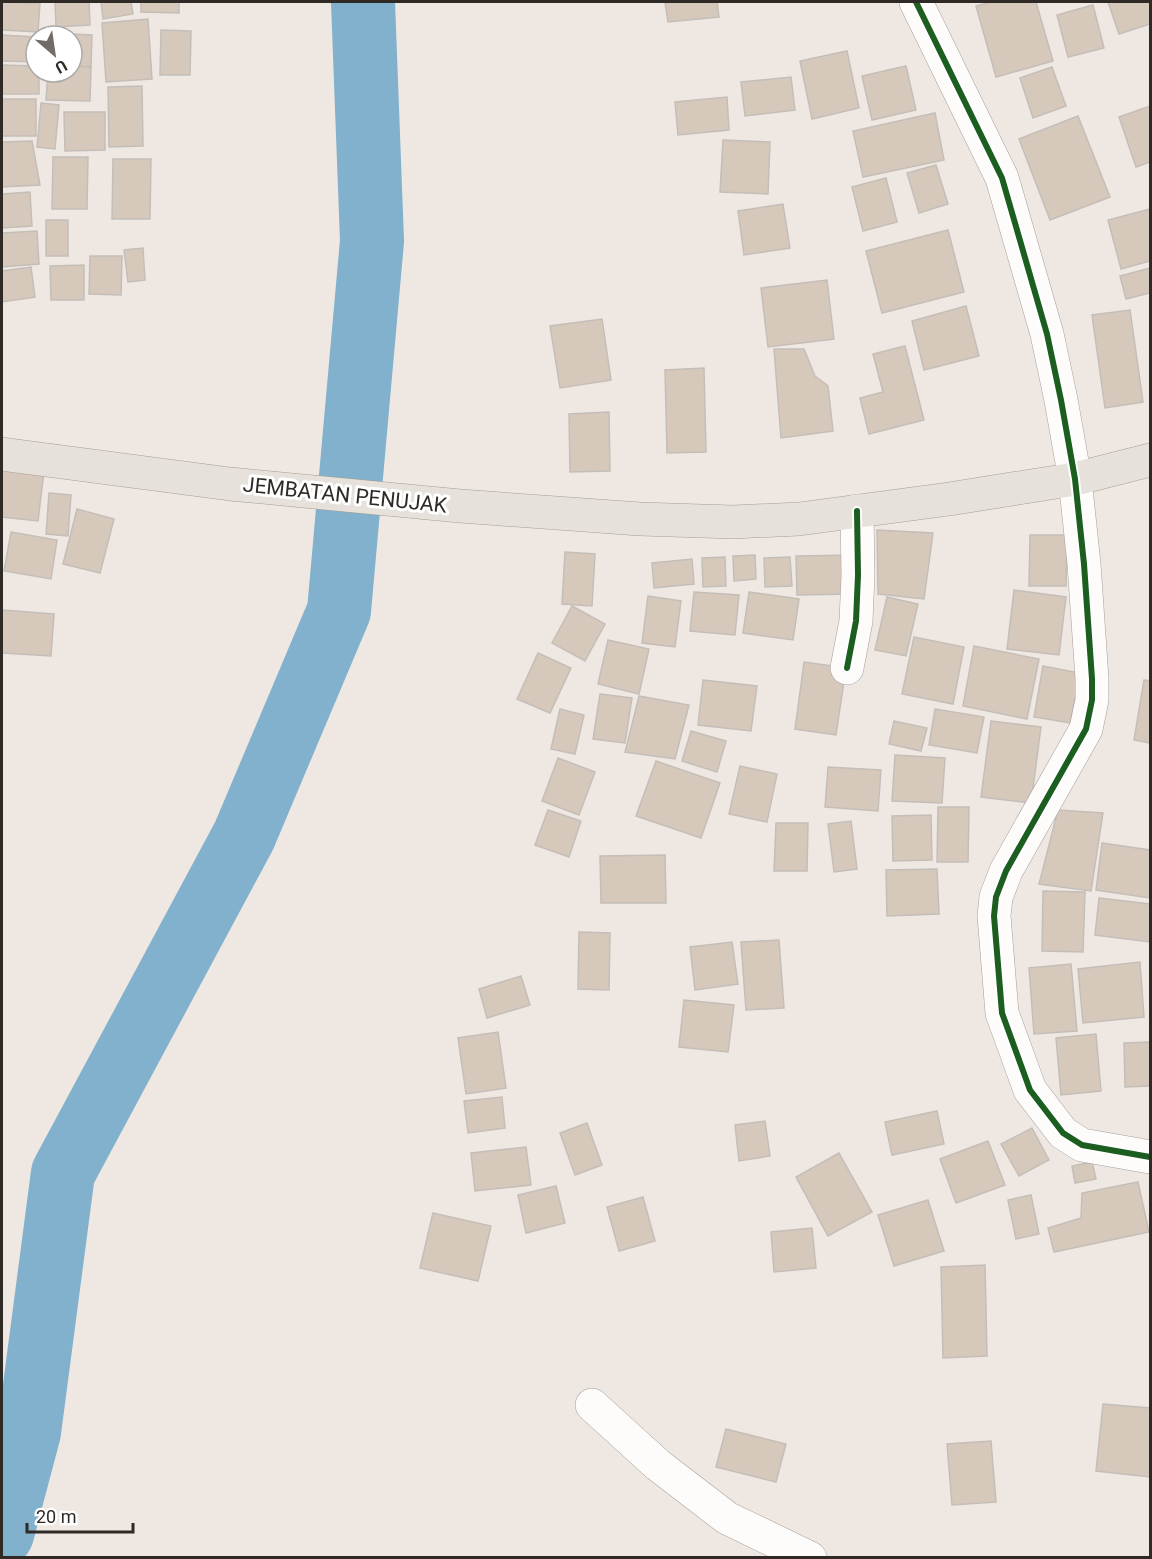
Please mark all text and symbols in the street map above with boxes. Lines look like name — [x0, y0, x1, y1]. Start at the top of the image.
north arrow — [24, 24, 84, 84]
text: U — [52, 56, 70, 78]
street label: JEMBATAN PENUJAK — [242, 472, 449, 518]
scale bar — [27, 1496, 134, 1534]
text: 20 m — [36, 1506, 76, 1527]

